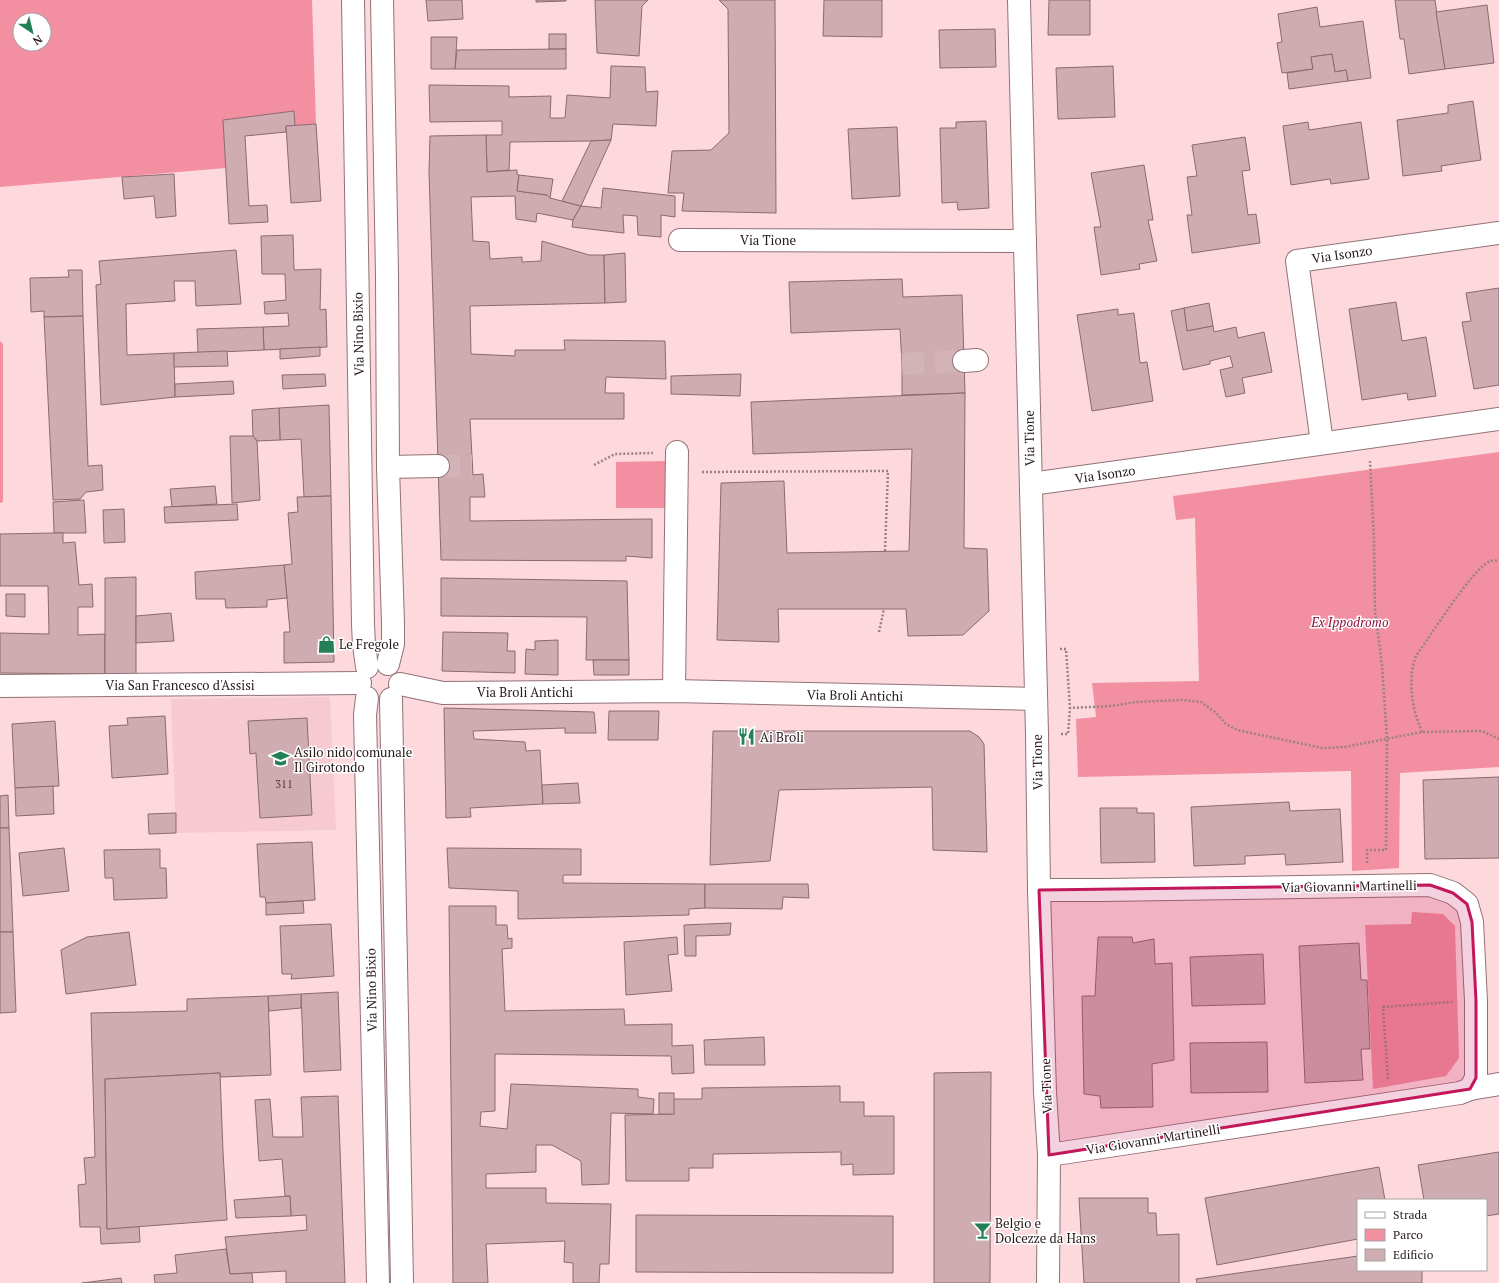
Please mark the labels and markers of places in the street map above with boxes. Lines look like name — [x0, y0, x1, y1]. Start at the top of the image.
shop icon: Le Fregole — [316, 634, 336, 654]
place label: Le Fregole — [339, 635, 399, 653]
restaurant icon: Ai Broli — [737, 727, 757, 747]
place label: Ai Broli — [760, 728, 804, 746]
place label: Asilo nido comunale Il Girotondo — [294, 743, 412, 776]
school or university icon: Asilo nido comunale Il Girotondo — [271, 749, 291, 769]
place label: Belgio e Dolcezze da Hans — [995, 1214, 1096, 1247]
bar icon: Belgio e Dolcezze da Hans — [972, 1220, 992, 1240]

